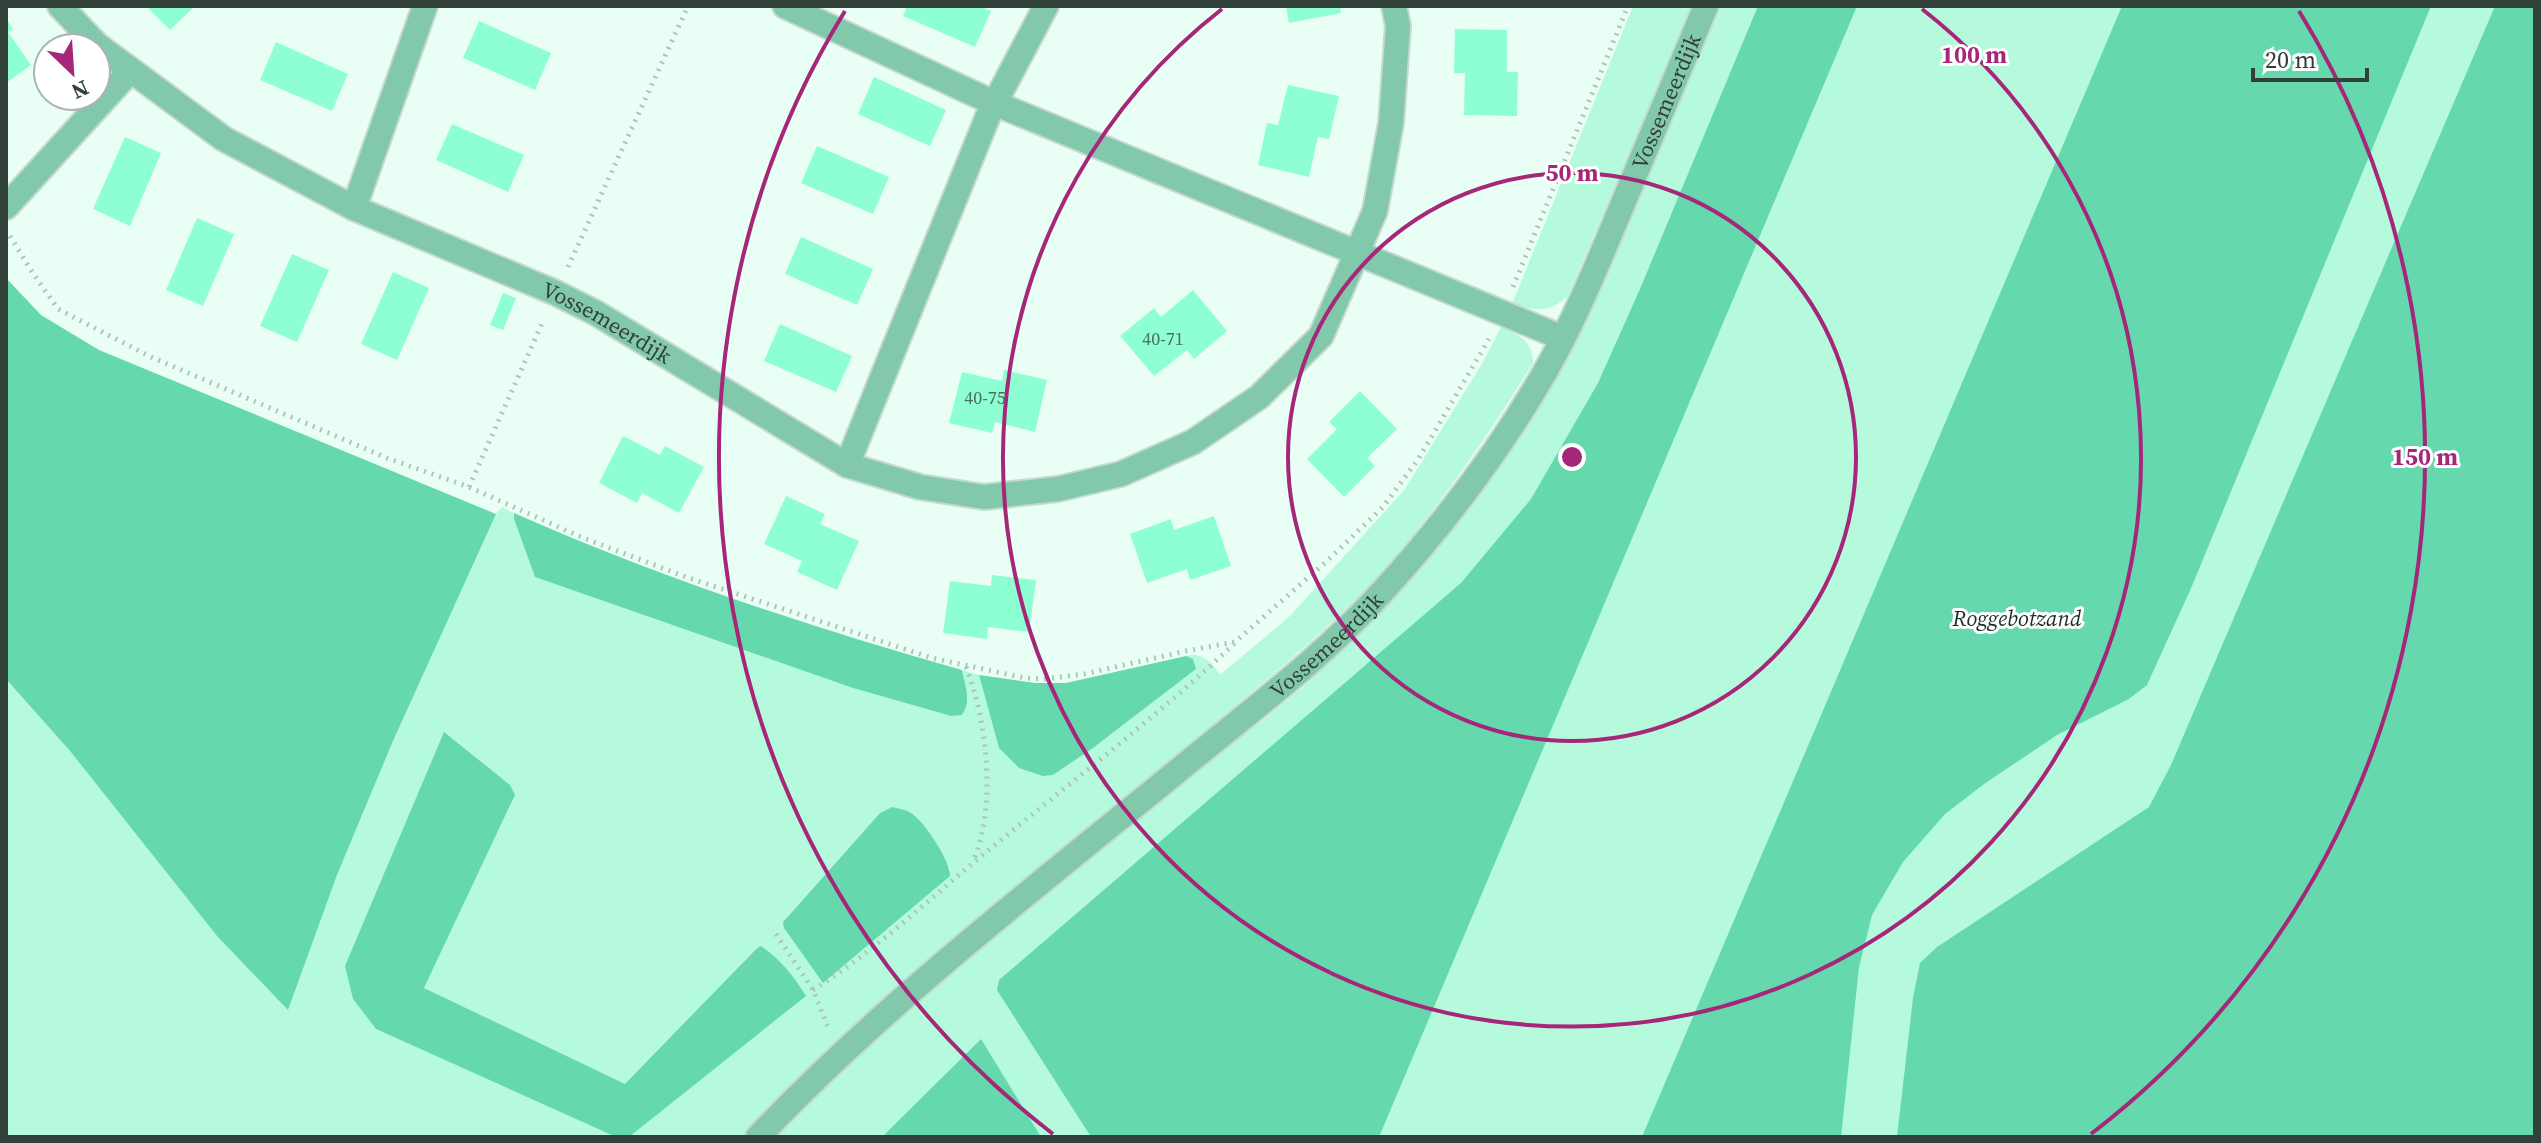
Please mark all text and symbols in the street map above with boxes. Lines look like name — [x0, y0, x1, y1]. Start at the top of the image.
street label: Vossemeerdijk — [1624, 28, 1708, 174]
north arrow — [32, 32, 112, 112]
scale bar — [2253, 32, 2367, 82]
text: 100 m — [1941, 38, 2007, 71]
text: 20 m — [2265, 43, 2316, 76]
text: N — [67, 73, 94, 107]
text: 50 m — [1546, 156, 1599, 189]
street label: Vossemeerdijk — [538, 274, 678, 371]
house number: 40-71 — [1142, 326, 1184, 351]
house number: 40-75 — [964, 385, 1006, 410]
text: 150 m — [2392, 440, 2458, 473]
centre of rings — [1558, 443, 1586, 471]
street label: Vossemeerdijk — [1263, 585, 1390, 705]
park label: Roggebotzand — [1951, 603, 2082, 633]

